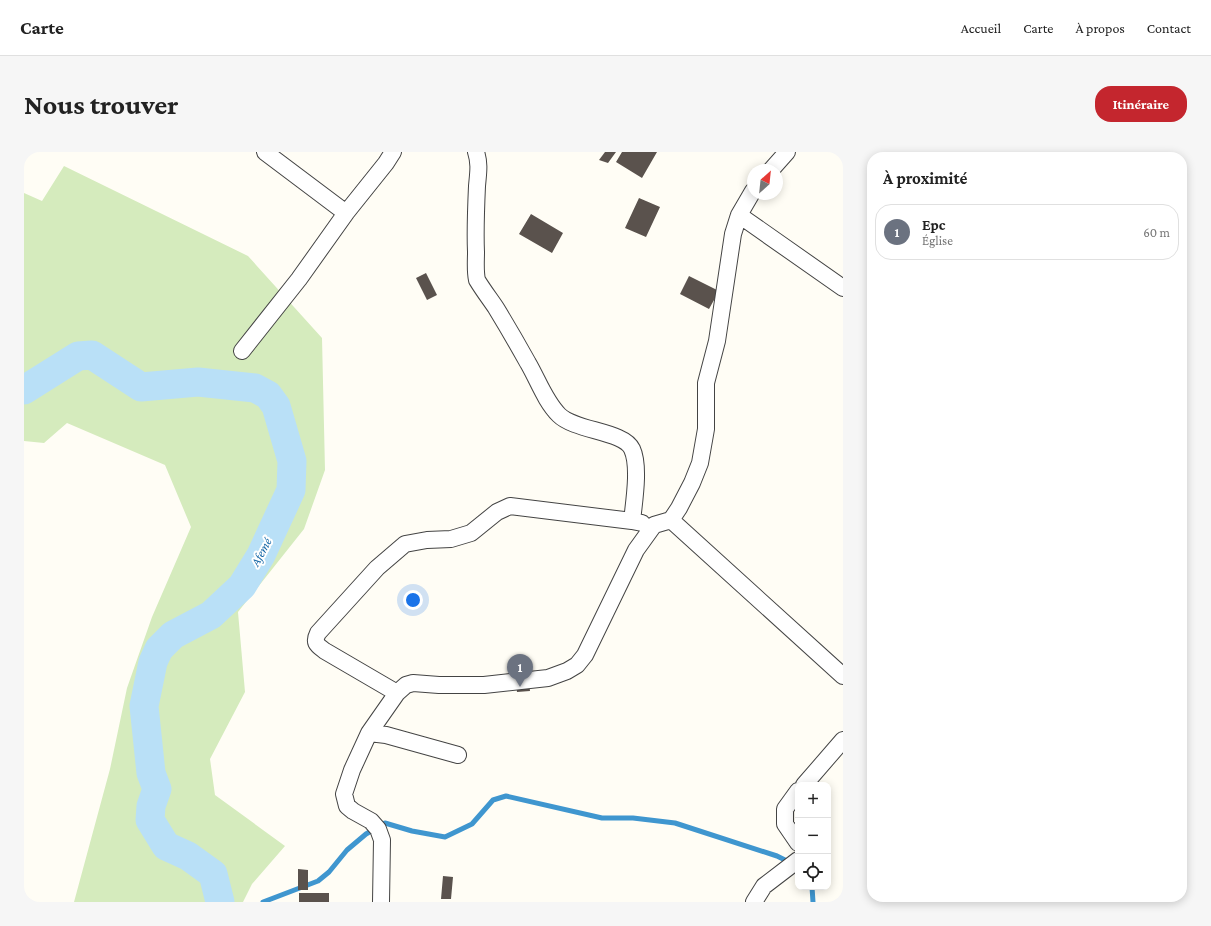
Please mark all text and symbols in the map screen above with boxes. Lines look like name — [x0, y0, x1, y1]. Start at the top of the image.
text: Carte — [20, 17, 64, 38]
text: Accueil — [961, 20, 1001, 36]
text: Carte — [1023, 20, 1054, 36]
text: À propos — [1076, 20, 1125, 36]
text: Contact — [1147, 20, 1191, 36]
button: Itinéraire — [1095, 86, 1187, 122]
text: Nous trouver — [24, 89, 178, 120]
north arrow — [747, 164, 783, 200]
text: À proximité — [883, 169, 967, 188]
text: Epc — [922, 217, 946, 233]
text: 1 — [895, 225, 899, 240]
text: 60 m — [1143, 225, 1170, 240]
text: Église — [922, 233, 953, 248]
water label: Afemé — [247, 534, 275, 570]
your location — [403, 590, 423, 610]
pin: 1 — [507, 654, 533, 687]
map controls — [795, 782, 831, 890]
button: + — [795, 782, 831, 818]
button: − — [795, 818, 831, 854]
button: locate — [795, 854, 831, 890]

